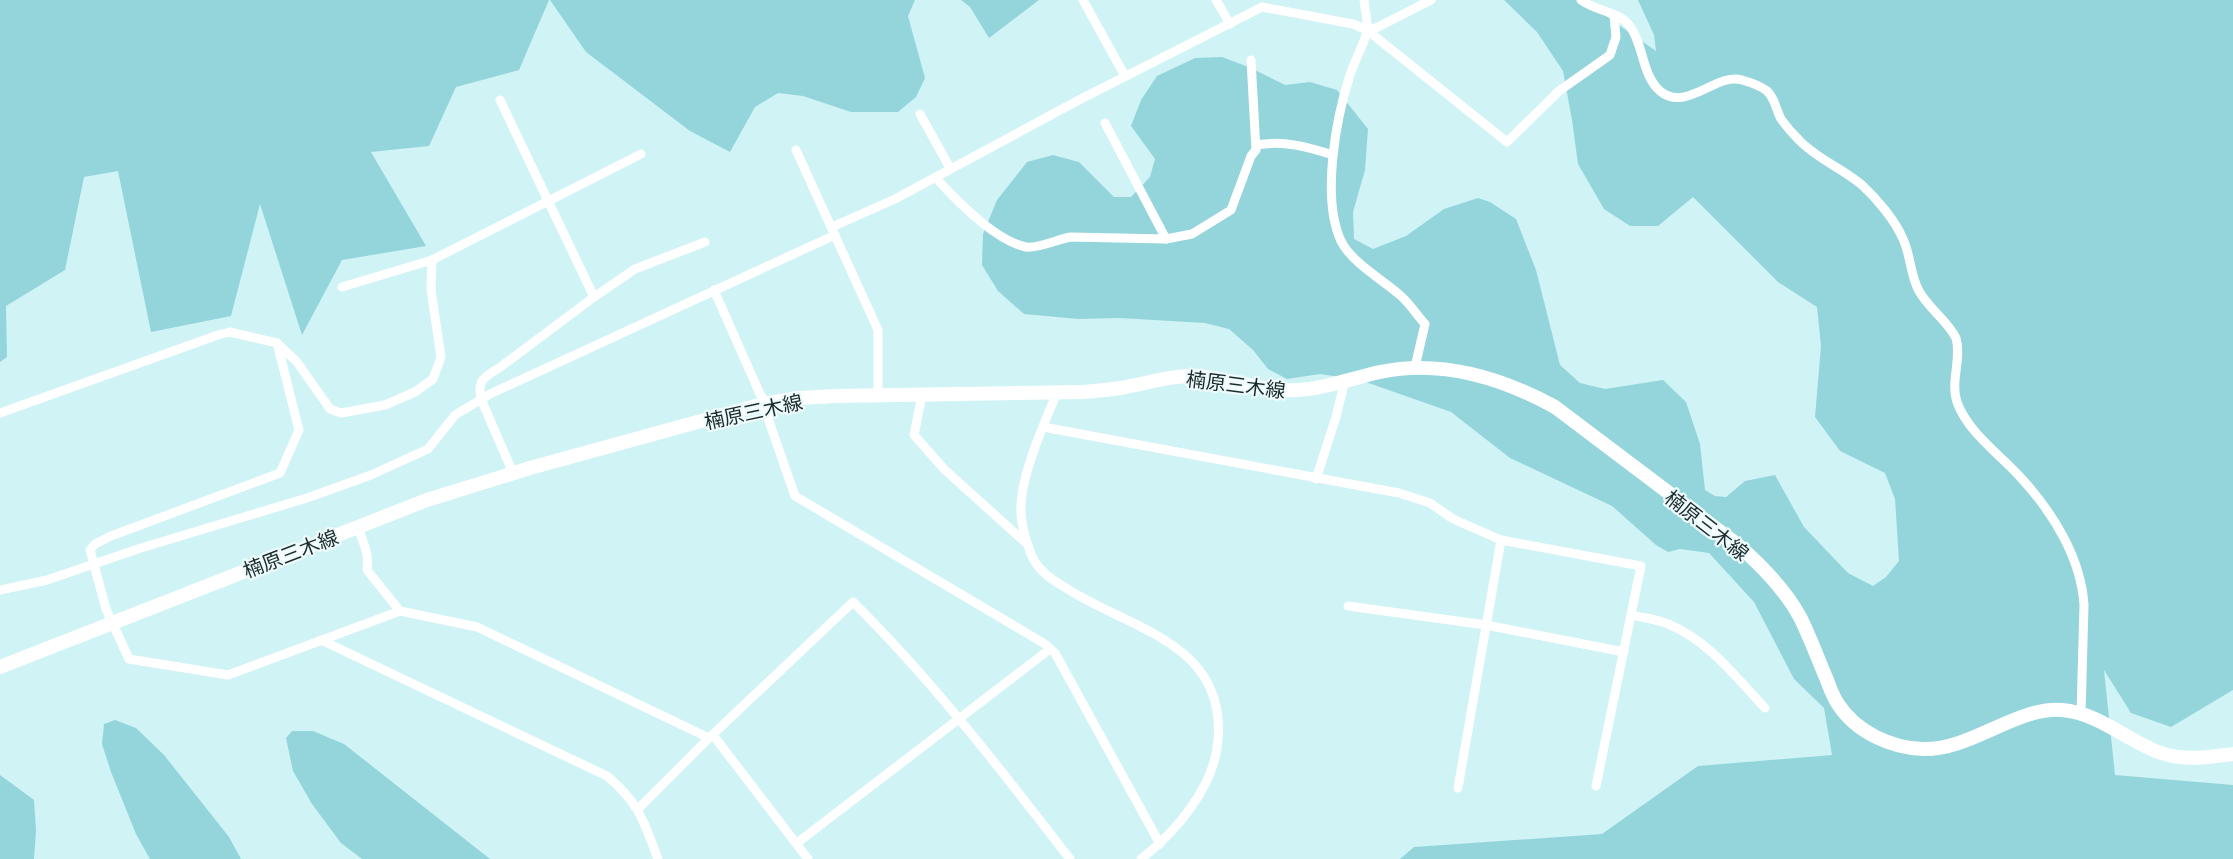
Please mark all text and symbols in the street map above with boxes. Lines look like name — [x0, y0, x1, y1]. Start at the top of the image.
street label: 楠原三木線 — [1185, 362, 1287, 404]
street label: 楠原三木線 — [701, 385, 805, 435]
street label: 楠原三木線 — [1659, 481, 1757, 567]
street label: 楠原三木線 — [238, 520, 342, 584]

